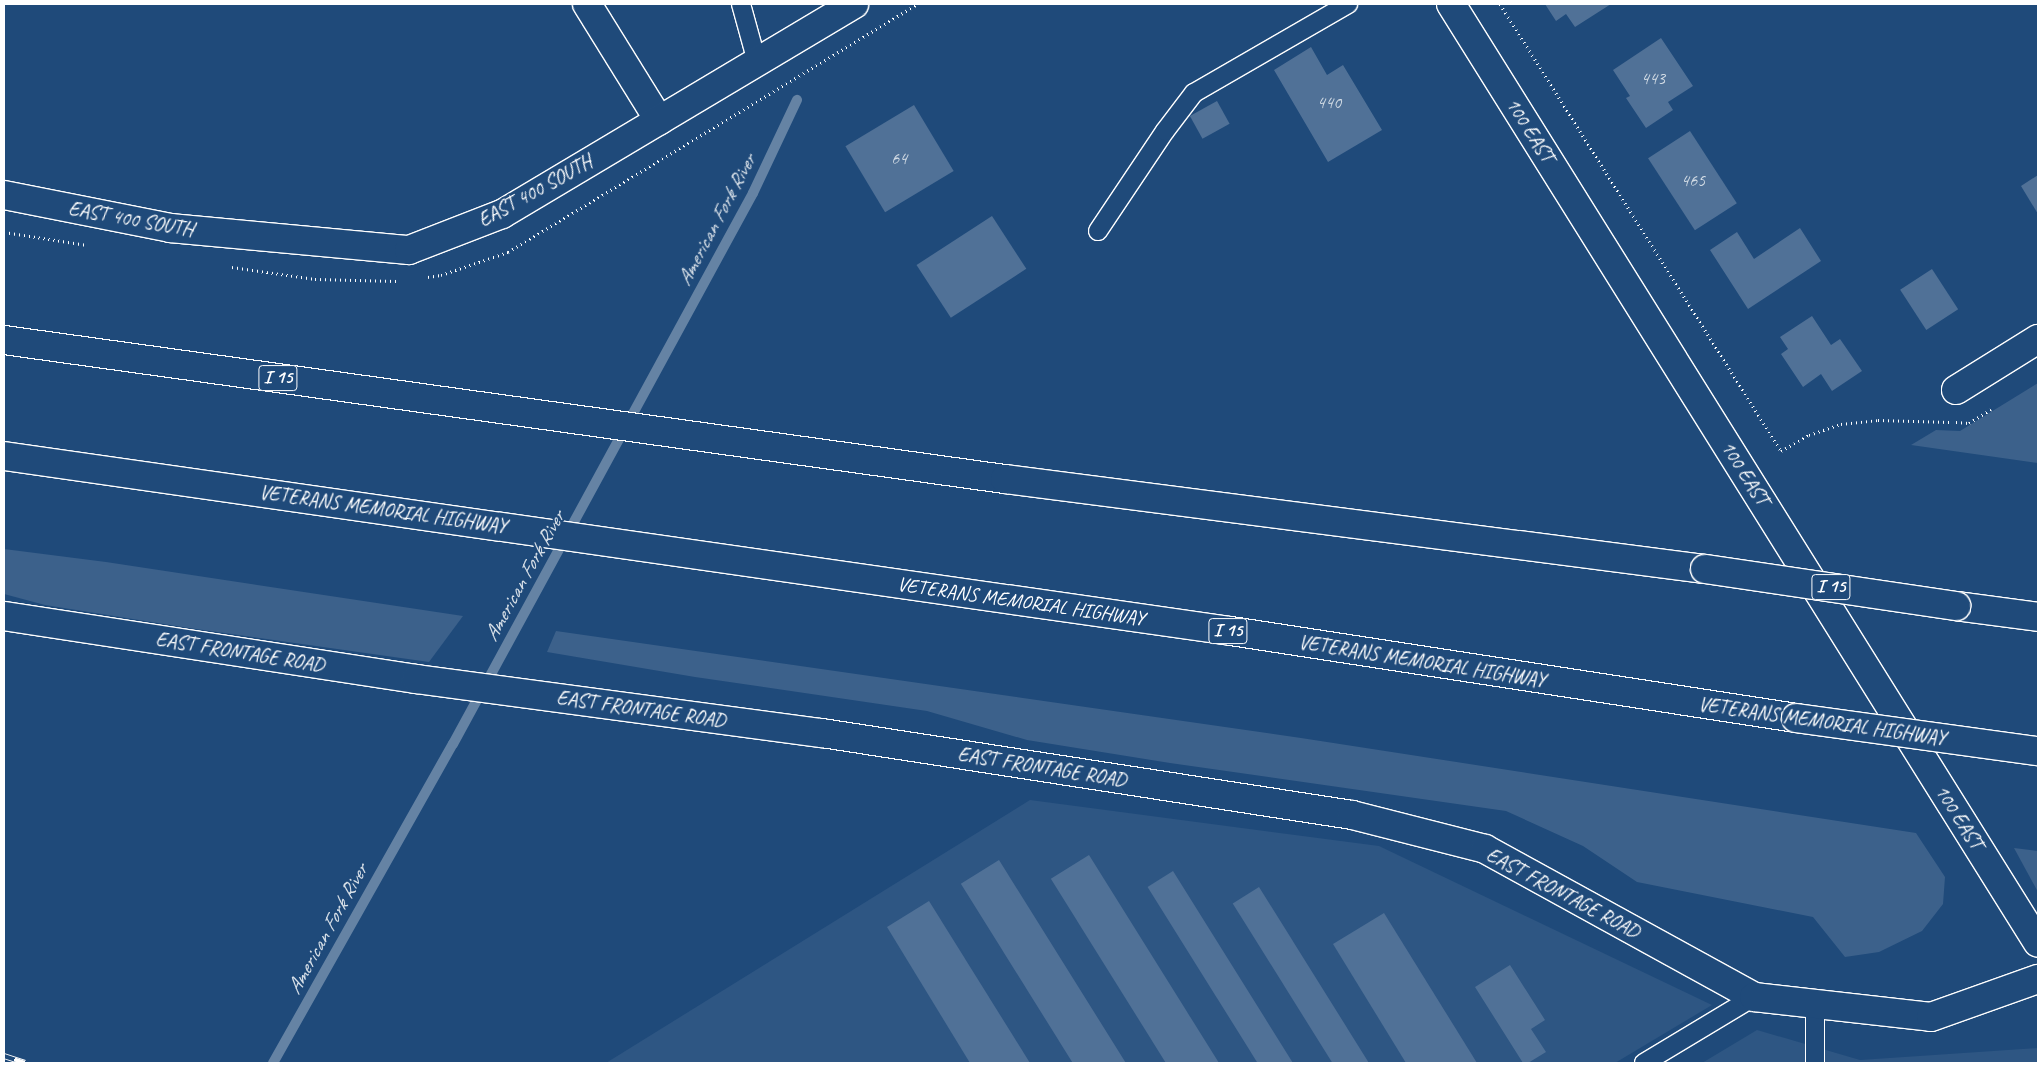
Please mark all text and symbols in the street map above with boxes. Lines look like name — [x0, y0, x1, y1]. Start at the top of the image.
house number: 443 — [1641, 67, 1665, 89]
house number: 440 — [1317, 91, 1341, 113]
street label: 100 EAST — [1501, 93, 1559, 167]
house number: 64 — [891, 147, 907, 169]
street label: EAST 400 SOUTH — [474, 150, 596, 232]
water label: American Fork River — [671, 150, 761, 290]
house number: 465 — [1681, 169, 1705, 191]
street label: EAST 400 SOUTH — [67, 196, 195, 242]
road number: I 15 — [258, 362, 298, 394]
street label: 100 EAST — [1716, 436, 1774, 510]
street label: VETERANS MEMORIAL HIGHWAY — [258, 480, 508, 538]
water label: American Fork River — [478, 506, 570, 646]
road number: I 15 — [1811, 570, 1851, 604]
street label: VETERANS MEMORIAL HIGHWAY — [896, 572, 1146, 630]
road number: I 15 — [1208, 614, 1248, 648]
street label: EAST FRONTAGE ROAD — [154, 627, 326, 677]
street label: VETERANS MEMORIAL HIGHWAY — [1297, 630, 1547, 692]
street label: EAST FRONTAGE ROAD — [555, 685, 727, 733]
street label: VETERANS MEMORIAL HIGHWAY — [1697, 692, 1947, 750]
street label: EAST FRONTAGE ROAD — [956, 742, 1128, 792]
street label: 100 EAST — [1930, 780, 1988, 854]
street label: EAST FRONTAGE ROAD — [1482, 842, 1644, 944]
water label: American Fork River — [281, 859, 373, 999]

